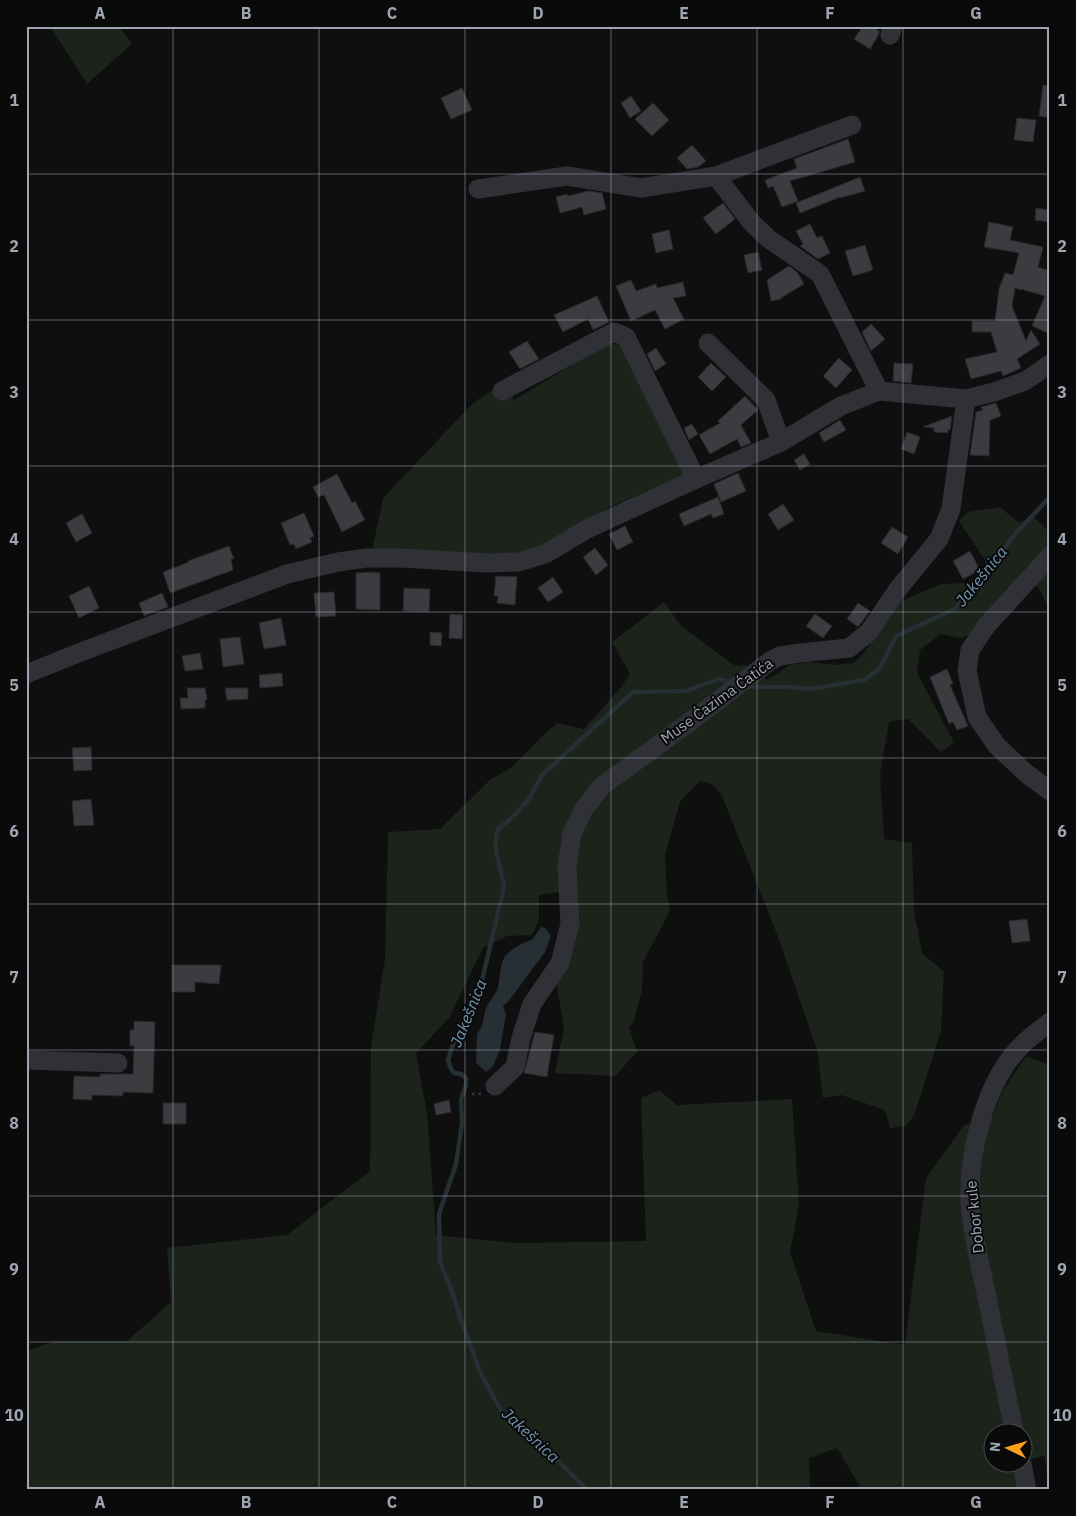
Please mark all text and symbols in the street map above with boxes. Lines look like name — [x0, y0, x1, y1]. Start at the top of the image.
text: A — [95, 3, 106, 23]
text: B — [241, 3, 252, 23]
text: C — [387, 3, 397, 23]
text: D — [532, 3, 544, 23]
text: E — [679, 3, 689, 23]
text: F — [825, 3, 835, 23]
text: G — [970, 3, 982, 23]
text: 1 — [9, 90, 19, 110]
text: 1 — [1057, 90, 1067, 110]
text: 2 — [9, 236, 19, 256]
text: 2 — [1057, 236, 1067, 256]
text: 3 — [9, 382, 19, 402]
text: 3 — [1057, 382, 1067, 402]
text: 4 — [9, 529, 19, 549]
text: 4 — [1057, 529, 1067, 549]
water label: Jakešnica — [951, 542, 1011, 610]
street label: Muse Ćazima Ćatića — [657, 653, 777, 748]
text: 5 — [9, 675, 19, 695]
text: 5 — [1057, 675, 1067, 695]
text: 6 — [9, 821, 19, 841]
text: 6 — [1057, 821, 1067, 841]
text: 7 — [9, 967, 19, 987]
text: 7 — [1057, 967, 1067, 987]
water label: Jakešnica — [445, 976, 491, 1050]
text: 8 — [9, 1113, 19, 1133]
text: 8 — [1057, 1113, 1067, 1133]
street label: Dobor kule — [961, 1180, 988, 1254]
text: 9 — [9, 1259, 19, 1279]
text: 9 — [1057, 1259, 1067, 1279]
water label: Jakešnica — [498, 1403, 564, 1467]
text: 10 — [4, 1405, 24, 1425]
text: 10 — [1052, 1405, 1072, 1425]
north arrow — [984, 1424, 1034, 1474]
text: N — [986, 1441, 1004, 1453]
text: A — [95, 1492, 106, 1512]
text: B — [241, 1492, 252, 1512]
text: C — [387, 1492, 397, 1512]
text: D — [532, 1492, 544, 1512]
text: E — [679, 1492, 689, 1512]
text: F — [825, 1492, 835, 1512]
text: G — [970, 1492, 982, 1512]

